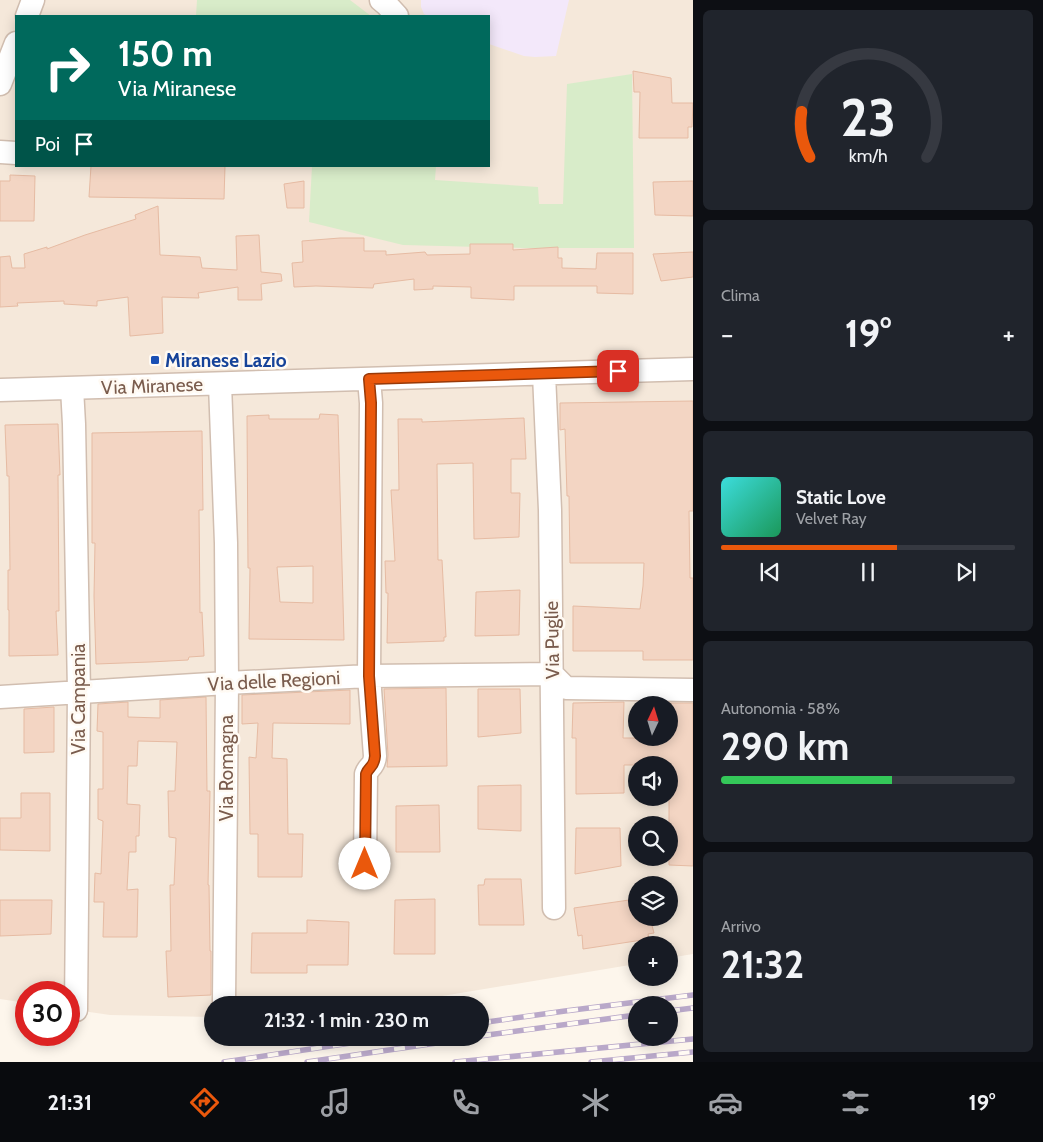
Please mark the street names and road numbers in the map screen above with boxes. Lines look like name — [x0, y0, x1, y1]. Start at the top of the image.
street label: Via Miranese — [101, 373, 204, 399]
street label: Via Puglie — [540, 600, 564, 679]
street label: Via Campania — [67, 644, 90, 754]
street label: Via delle Regioni — [207, 666, 341, 696]
street label: Via Romagna — [215, 715, 238, 821]

